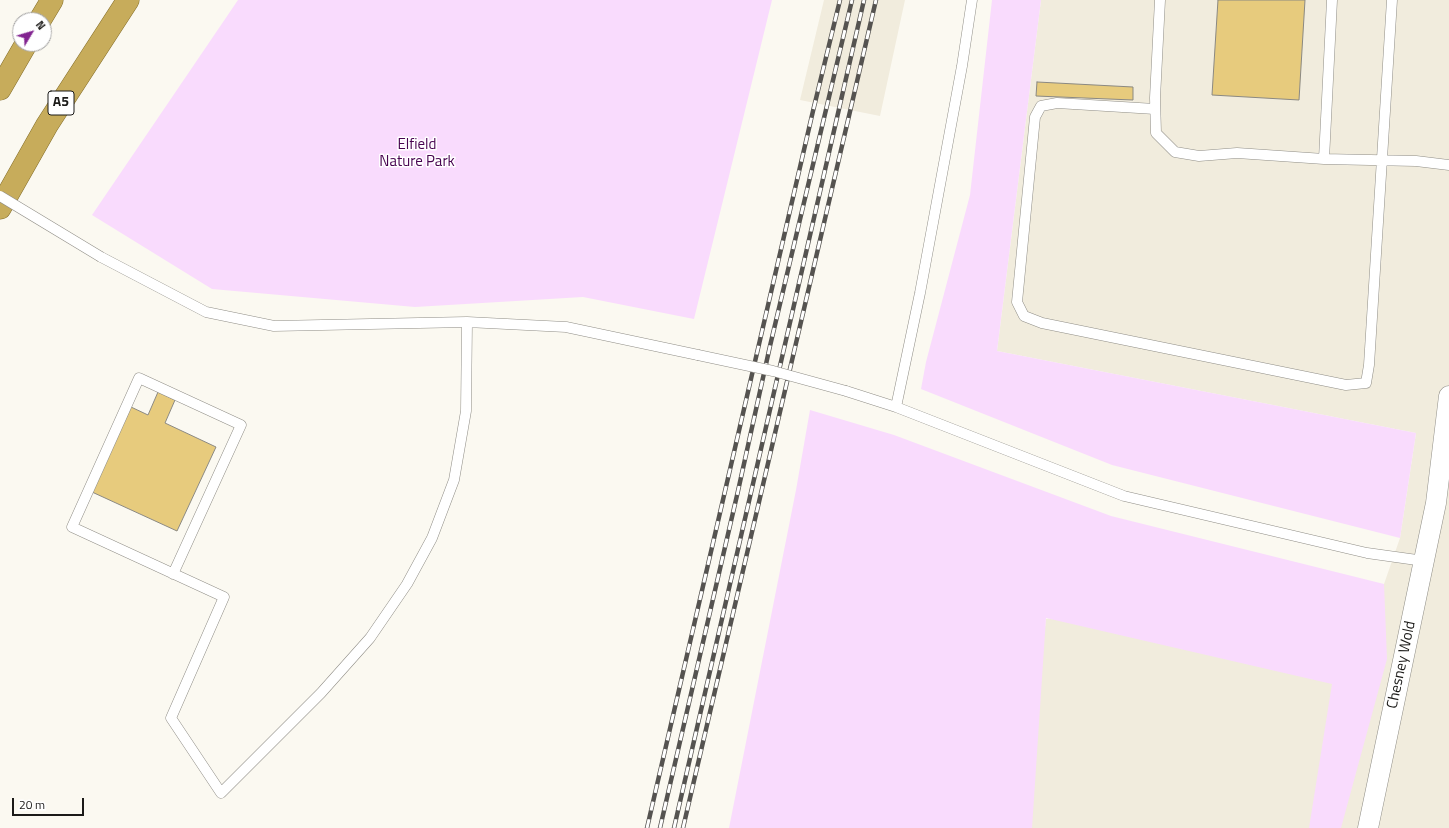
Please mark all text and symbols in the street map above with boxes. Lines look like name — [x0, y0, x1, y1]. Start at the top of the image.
north arrow — [12, 12, 52, 52]
text: N — [32, 17, 49, 33]
road number: A5 — [48, 91, 74, 115]
park label: Elfield Nature Park — [379, 136, 455, 171]
street label: Chesney Wold — [1384, 620, 1420, 710]
scale bar — [14, 790, 86, 816]
text: 20 m — [19, 795, 45, 814]

